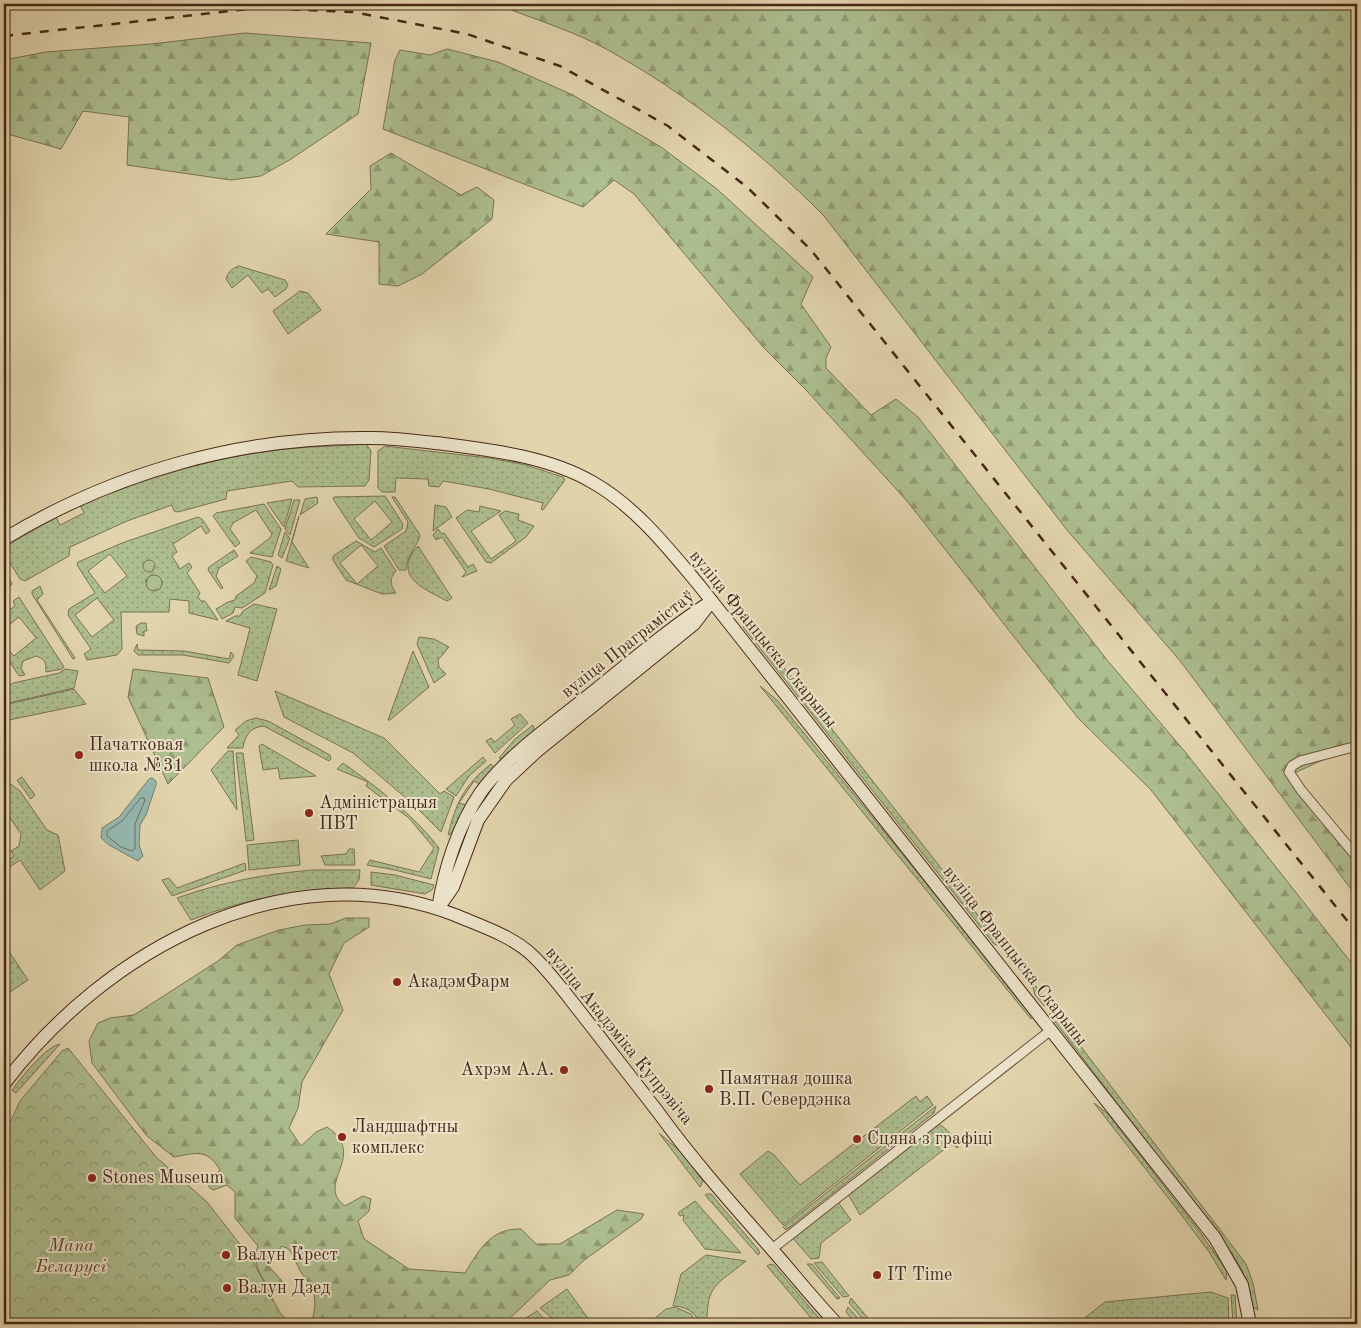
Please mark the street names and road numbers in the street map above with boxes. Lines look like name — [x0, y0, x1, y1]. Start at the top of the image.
street label: вуліца Францыска Скарыны — [686, 547, 840, 731]
street label: вуліца Праграмістаў — [558, 586, 698, 701]
street label: вуліца Францыска Скарыны — [939, 863, 1091, 1049]
street label: вуліца Акадэміка Купрэвіча — [542, 944, 696, 1128]

